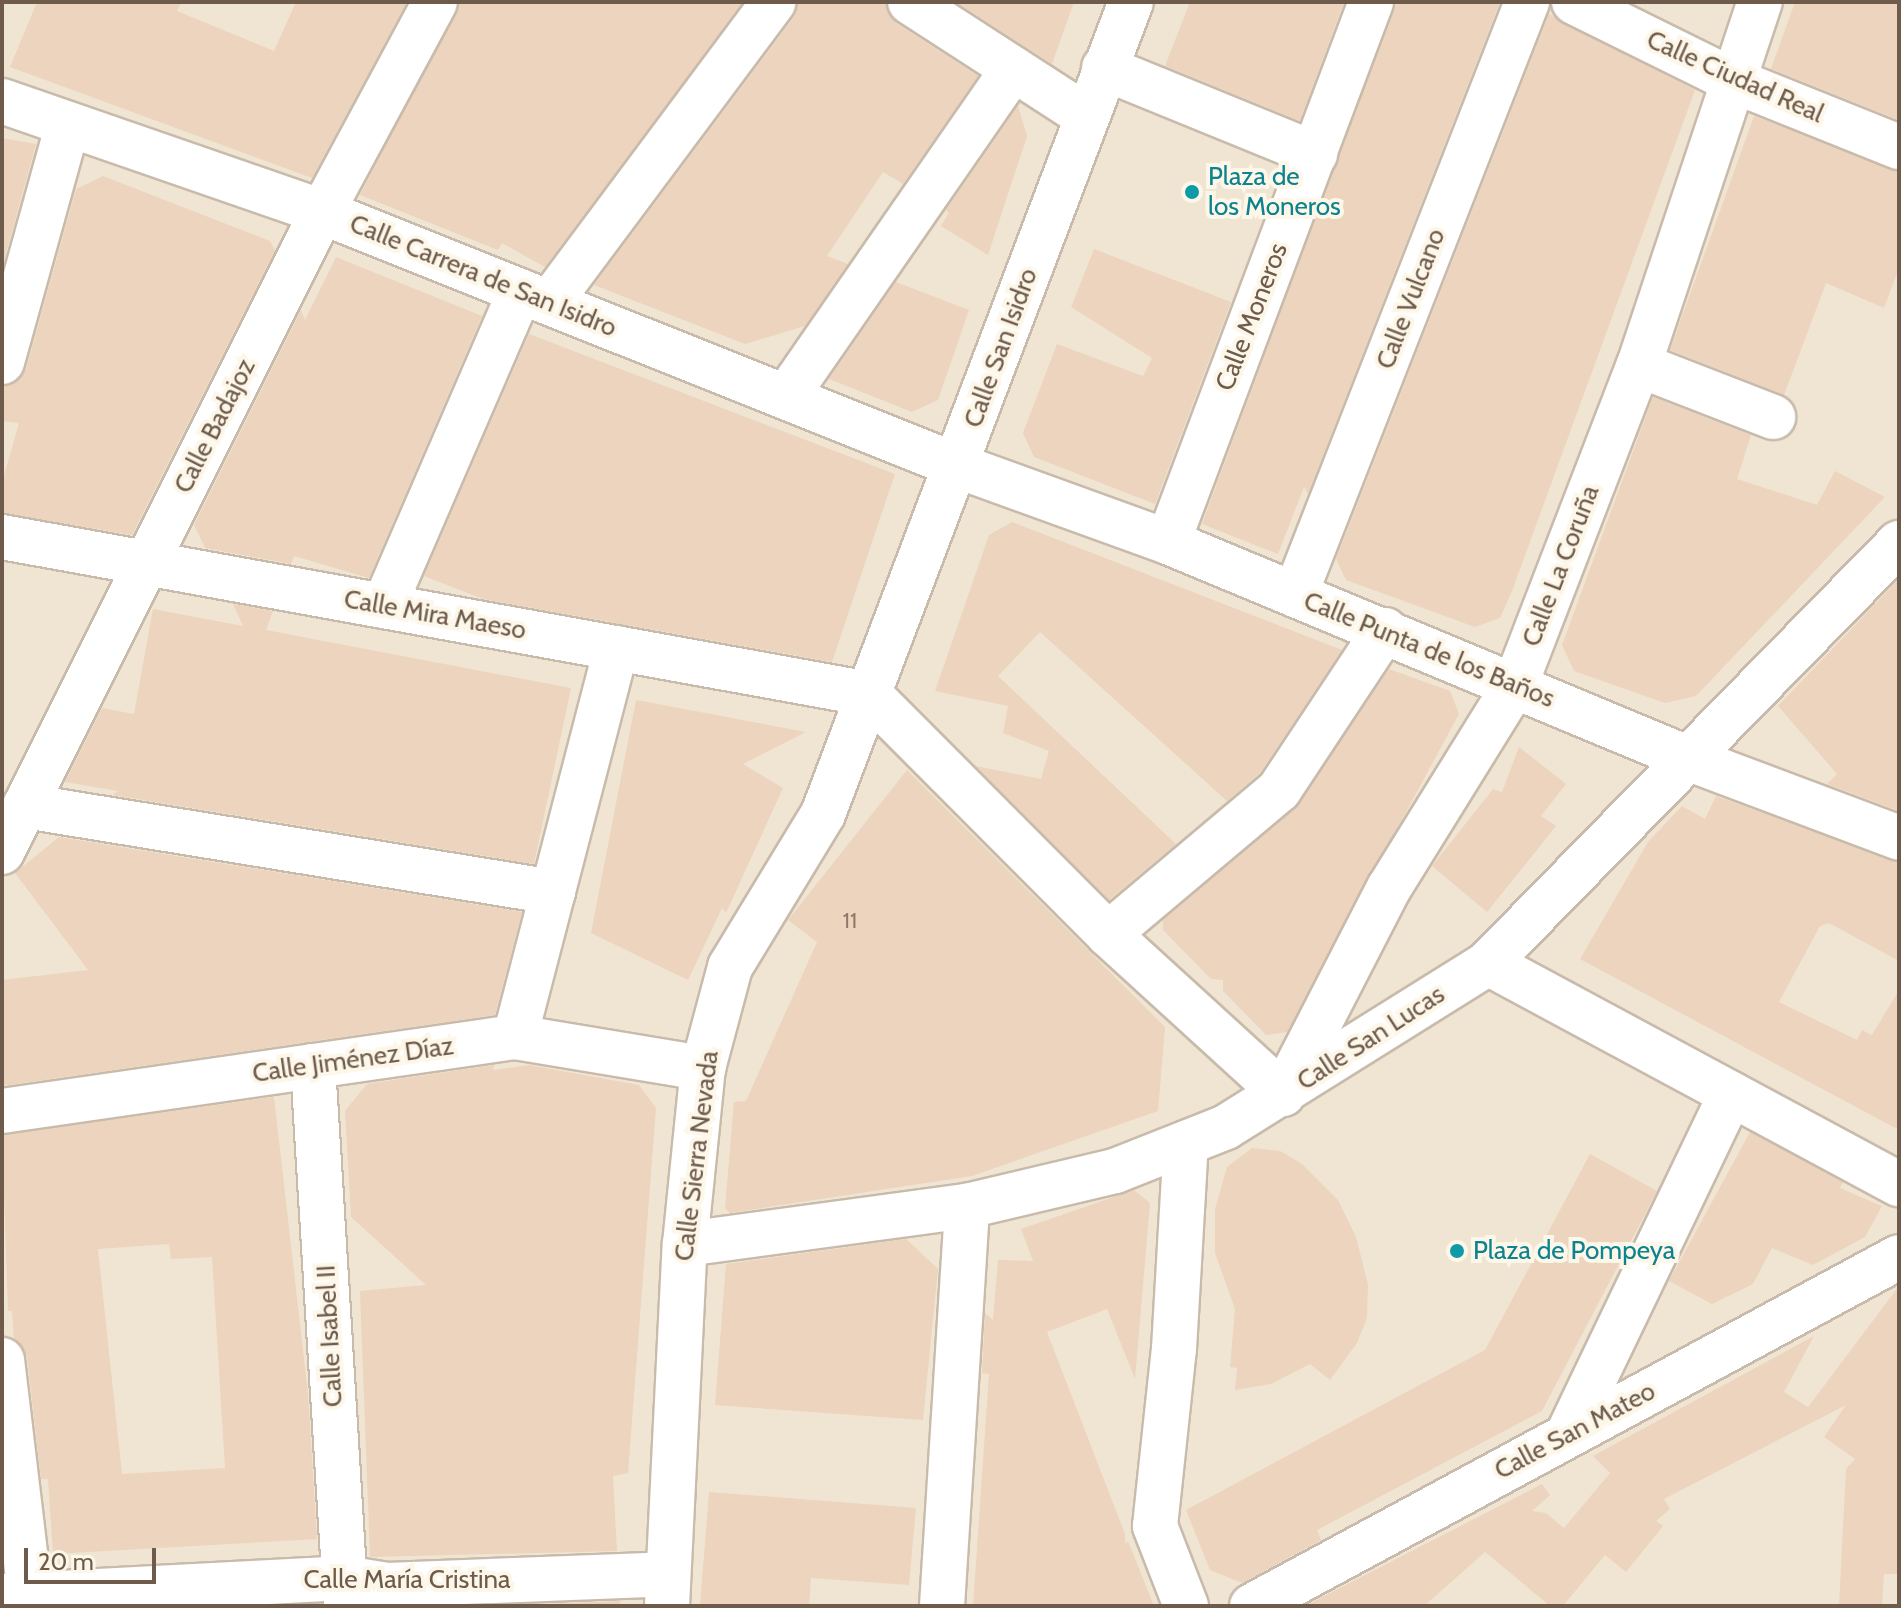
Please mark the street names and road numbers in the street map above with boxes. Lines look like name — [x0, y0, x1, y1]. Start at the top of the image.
street label: Calle Ciudad Real — [1642, 24, 1828, 130]
street label: Calle Carrera de San Isidro — [345, 208, 621, 344]
street label: Calle Vulcano — [1370, 225, 1452, 373]
street label: Calle Moneros — [1210, 239, 1294, 395]
street label: Calle San Isidro — [958, 264, 1044, 432]
street label: Calle Badajoz — [168, 354, 262, 498]
street label: Calle La Coruña — [1516, 481, 1606, 651]
street label: Calle Mira Maeso — [342, 584, 528, 646]
street label: Calle Punta de los Baños — [1299, 585, 1559, 715]
street label: Calle San Lucas — [1291, 979, 1451, 1097]
street label: Calle Jiménez Díaz — [250, 1030, 456, 1090]
street label: Calle Sierra Nevada — [669, 1049, 725, 1263]
street label: Calle Isabel II — [311, 1264, 349, 1408]
street label: Calle San Mateo — [1489, 1376, 1661, 1486]
street label: Calle María Cristina — [304, 1564, 510, 1596]

